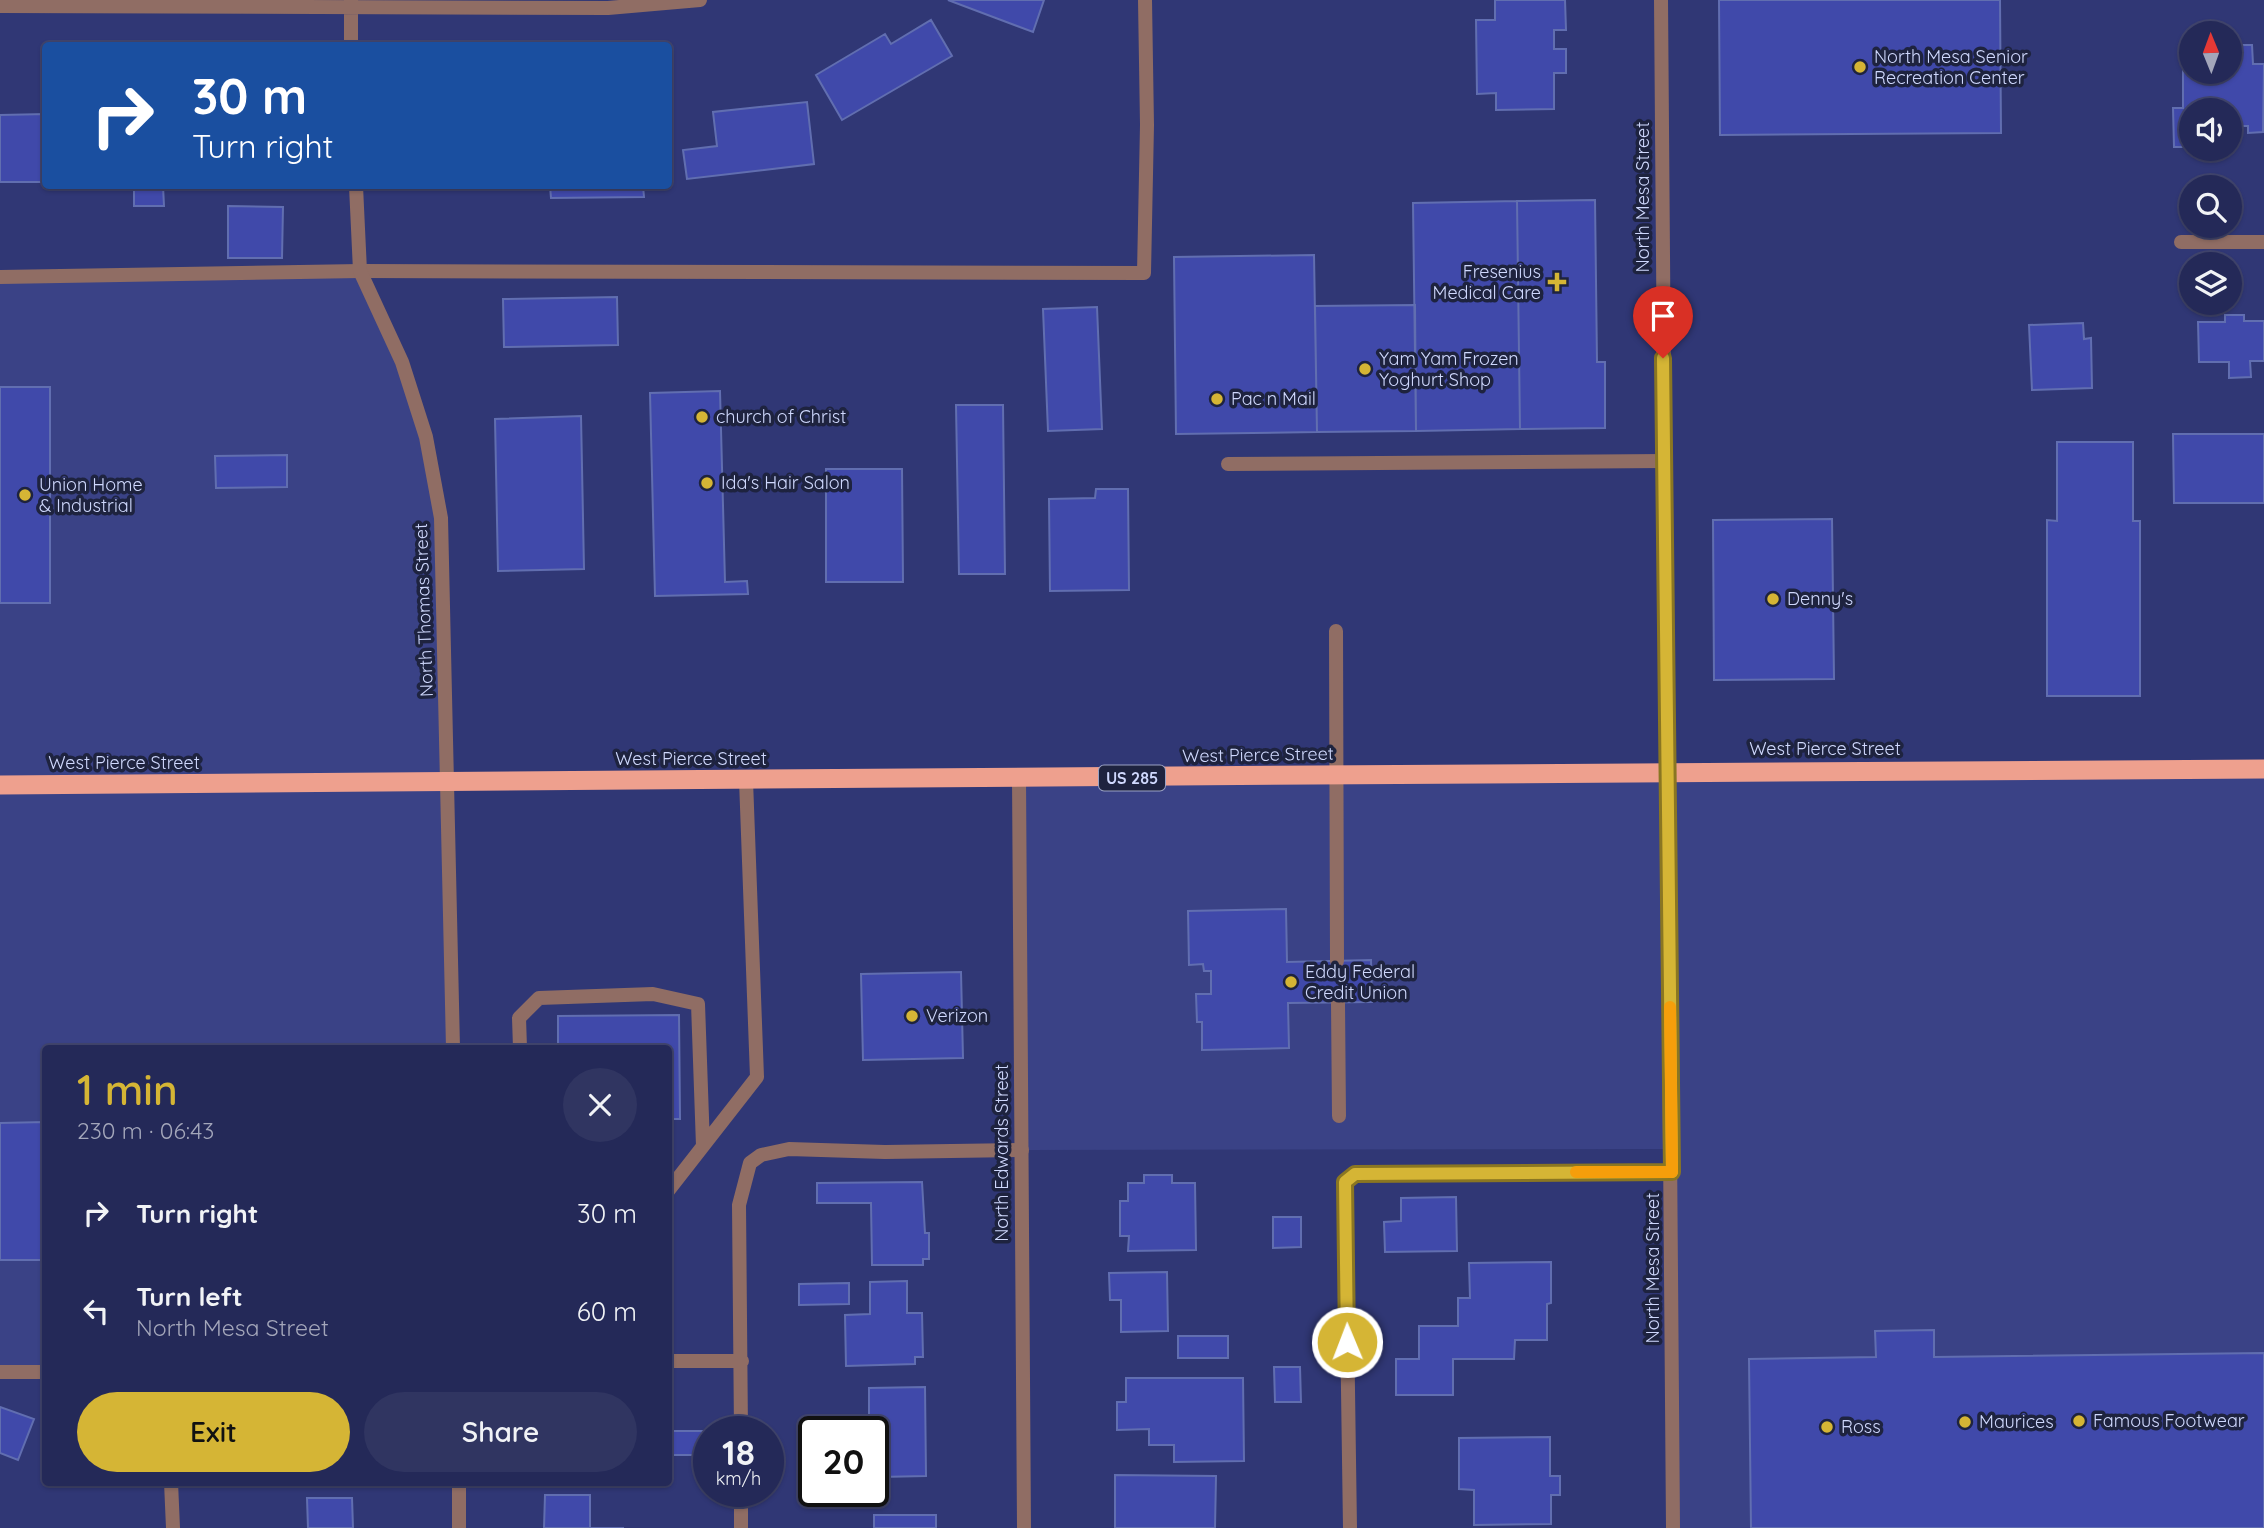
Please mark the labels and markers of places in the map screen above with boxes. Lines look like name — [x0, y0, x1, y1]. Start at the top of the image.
place label: North Mesa Senior Recreation Center — [1874, 45, 2028, 89]
marker: North Mesa Senior Recreation Center — [1852, 59, 1868, 75]
place label: Fresenius Medical Care — [1433, 260, 1541, 304]
marker: Fresenius Medical Care — [1547, 272, 1567, 292]
pin — [1633, 286, 1693, 358]
place label: Yam Yam Frozen Yoghurt Shop — [1379, 347, 1519, 391]
marker: Yam Yam Frozen Yoghurt Shop — [1357, 361, 1373, 377]
place label: Pac n Mail — [1231, 387, 1316, 410]
marker: Pac n Mail — [1209, 391, 1225, 407]
place label: church of Christ — [716, 405, 846, 428]
marker: church of Christ — [694, 409, 710, 425]
place label: Ida's Hair Salon — [721, 471, 850, 494]
place label: Union Home & Industrial — [39, 473, 143, 517]
marker: Ida's Hair Salon — [699, 475, 715, 491]
marker: Union Home & Industrial — [17, 487, 33, 503]
place label: Denny's — [1787, 587, 1853, 610]
marker: Denny's — [1765, 591, 1781, 607]
place label: Eddy Federal Credit Union — [1305, 960, 1415, 1004]
marker: Eddy Federal Credit Union — [1283, 974, 1299, 990]
place label: Verizon — [926, 1004, 988, 1027]
marker: Verizon — [904, 1008, 920, 1024]
place label: Famous Footwear — [2093, 1409, 2245, 1432]
place label: Maurices — [1979, 1410, 2054, 1433]
marker: Famous Footwear — [2071, 1413, 2087, 1429]
marker: Maurices — [1957, 1414, 1973, 1430]
place label: Ross — [1841, 1415, 1881, 1438]
marker: Ross — [1819, 1419, 1835, 1435]

